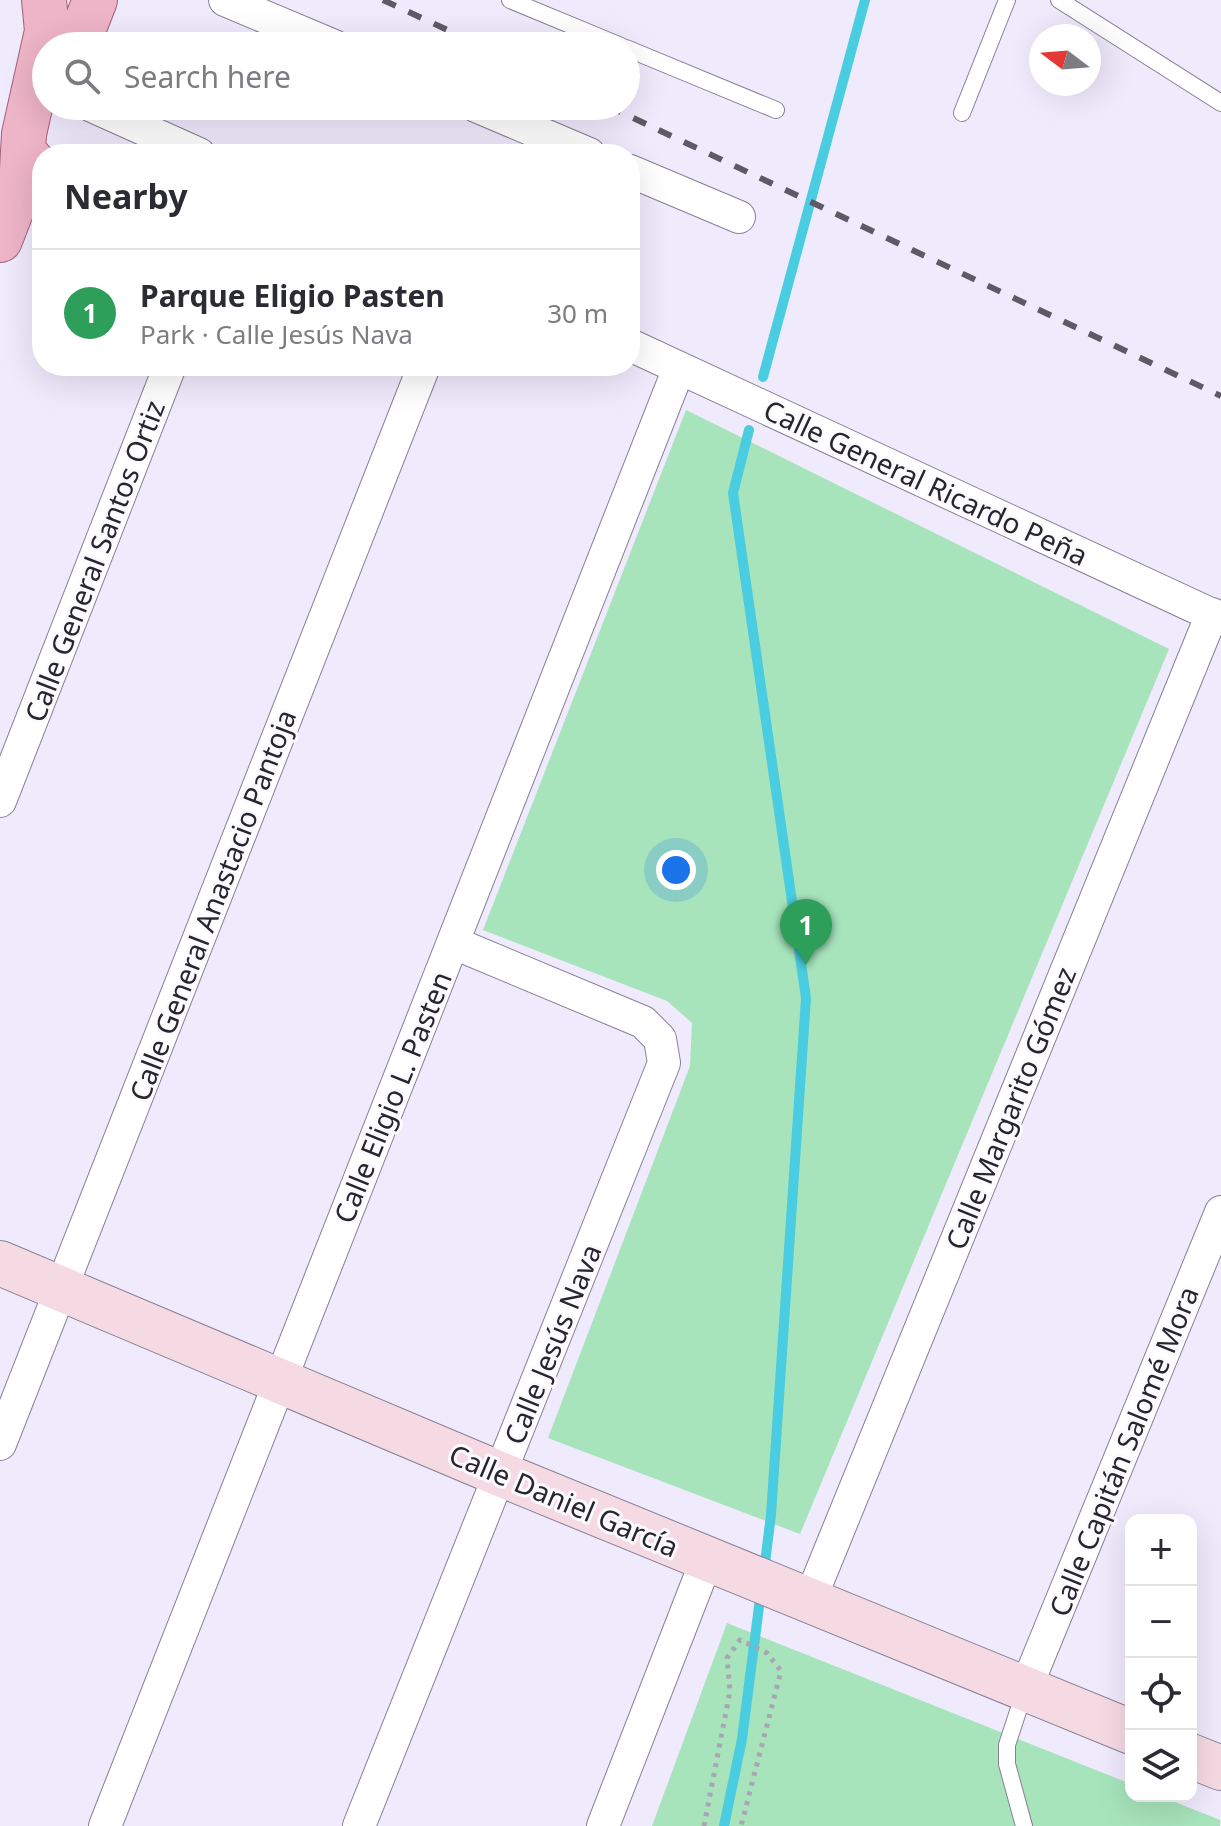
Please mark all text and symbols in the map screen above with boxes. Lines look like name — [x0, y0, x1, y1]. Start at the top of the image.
north arrow — [1029, 24, 1101, 96]
search box — [32, 32, 640, 120]
icon: search — [60, 54, 104, 98]
text: Search here — [124, 56, 291, 97]
text: Nearby — [64, 173, 188, 219]
text: Parque Eligio Pasten — [140, 275, 445, 316]
text: 1 — [83, 295, 97, 331]
text: 30 m — [547, 295, 608, 331]
text: Park · Calle Jesús Nava — [140, 316, 413, 352]
street label: Calle General Ricardo Peña — [758, 390, 1094, 574]
street label: Calle General Santos Ortiz — [15, 395, 173, 727]
street label: Calle General Anastacio Pantoja — [120, 704, 304, 1106]
your location — [656, 850, 696, 890]
pin: 1 — [780, 899, 832, 965]
street label: Calle Margarito Gómez — [936, 961, 1084, 1255]
street label: Calle Eligio L. Pasten — [324, 965, 460, 1229]
street label: Calle Jesús Nava — [495, 1238, 609, 1450]
street label: Calle Capitán Salomé Mora — [1039, 1280, 1207, 1622]
street label: Calle Daniel García — [444, 1435, 684, 1565]
map controls — [1125, 1514, 1197, 1802]
button: + — [1125, 1514, 1197, 1586]
button: − — [1125, 1586, 1197, 1658]
button: locate — [1125, 1658, 1197, 1730]
button: layers — [1125, 1730, 1197, 1802]

